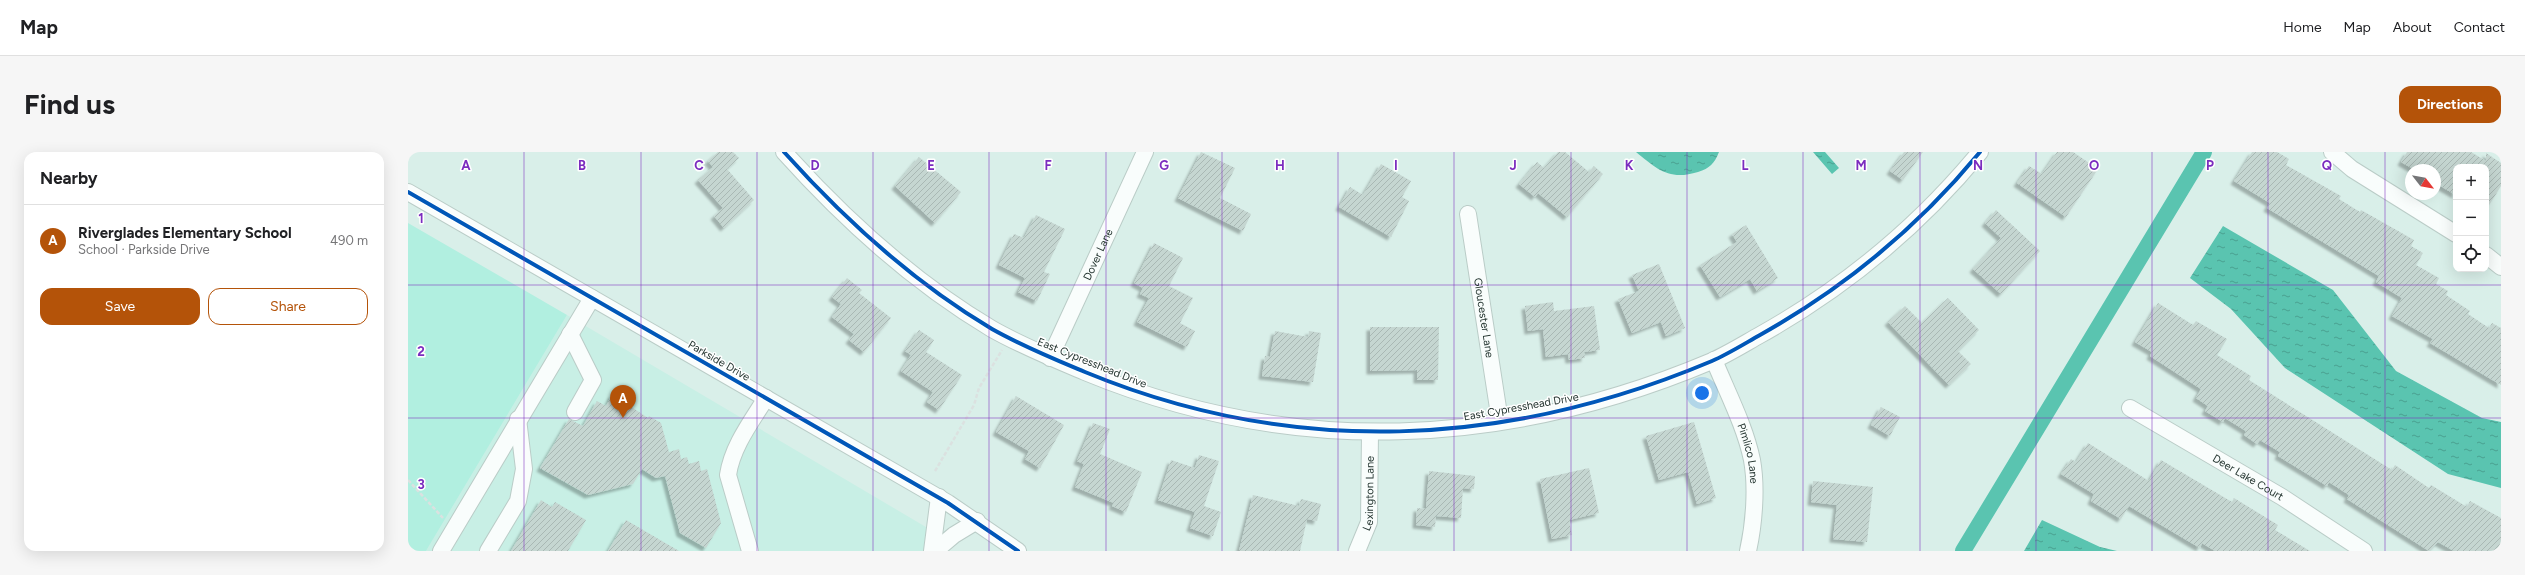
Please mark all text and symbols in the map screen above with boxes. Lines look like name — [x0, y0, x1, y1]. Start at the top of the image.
text: Map — [20, 16, 58, 39]
text: Home — [2283, 19, 2322, 36]
text: Map — [2344, 19, 2371, 36]
text: About — [2393, 19, 2432, 36]
text: Contact — [2454, 19, 2505, 36]
button: Directions — [2399, 86, 2501, 123]
text: Find us — [24, 87, 115, 121]
text: A — [461, 158, 471, 173]
text: B — [578, 158, 586, 173]
text: C — [694, 158, 704, 173]
text: D — [810, 158, 820, 173]
text: E — [927, 158, 935, 173]
text: F — [1044, 158, 1052, 173]
text: G — [1159, 158, 1169, 173]
text: H — [1275, 158, 1285, 173]
text: I — [1394, 158, 1398, 173]
text: J — [1509, 158, 1517, 173]
text: K — [1625, 158, 1634, 173]
text: L — [1742, 158, 1749, 173]
text: M — [1855, 158, 1867, 173]
text: N — [1973, 158, 1983, 173]
text: O — [2089, 158, 2099, 173]
text: P — [2206, 158, 2214, 173]
text: Q — [2322, 158, 2332, 173]
north arrow — [2405, 164, 2441, 200]
map controls — [2453, 164, 2489, 272]
button: + — [2453, 164, 2489, 200]
text: Nearby — [40, 168, 98, 188]
button: − — [2453, 200, 2489, 236]
text: 1 — [418, 211, 424, 226]
text: Riverglades Elementary School — [78, 224, 292, 242]
street label: Dover Lane — [1080, 227, 1115, 282]
text: A — [48, 233, 58, 248]
text: 490 m — [330, 233, 368, 248]
button: locate — [2453, 236, 2489, 272]
text: School · Parkside Drive — [78, 242, 210, 257]
street label: Gloucester Lane — [1471, 277, 1497, 359]
button: Save — [40, 288, 200, 325]
button: Share — [208, 288, 368, 325]
street label: East Cypresshead Drive — [1035, 335, 1149, 391]
street label: Parkside Drive — [686, 338, 752, 384]
text: 2 — [417, 344, 425, 359]
your location — [1692, 383, 1712, 403]
pin: A — [610, 385, 636, 418]
street label: East Cypresshead Drive — [1462, 390, 1580, 424]
street label: Pimlico Lane — [1735, 421, 1761, 484]
street label: Deer Lake Court — [2211, 451, 2286, 503]
street label: Lexington Lane — [1360, 456, 1376, 533]
text: 3 — [417, 477, 425, 492]

